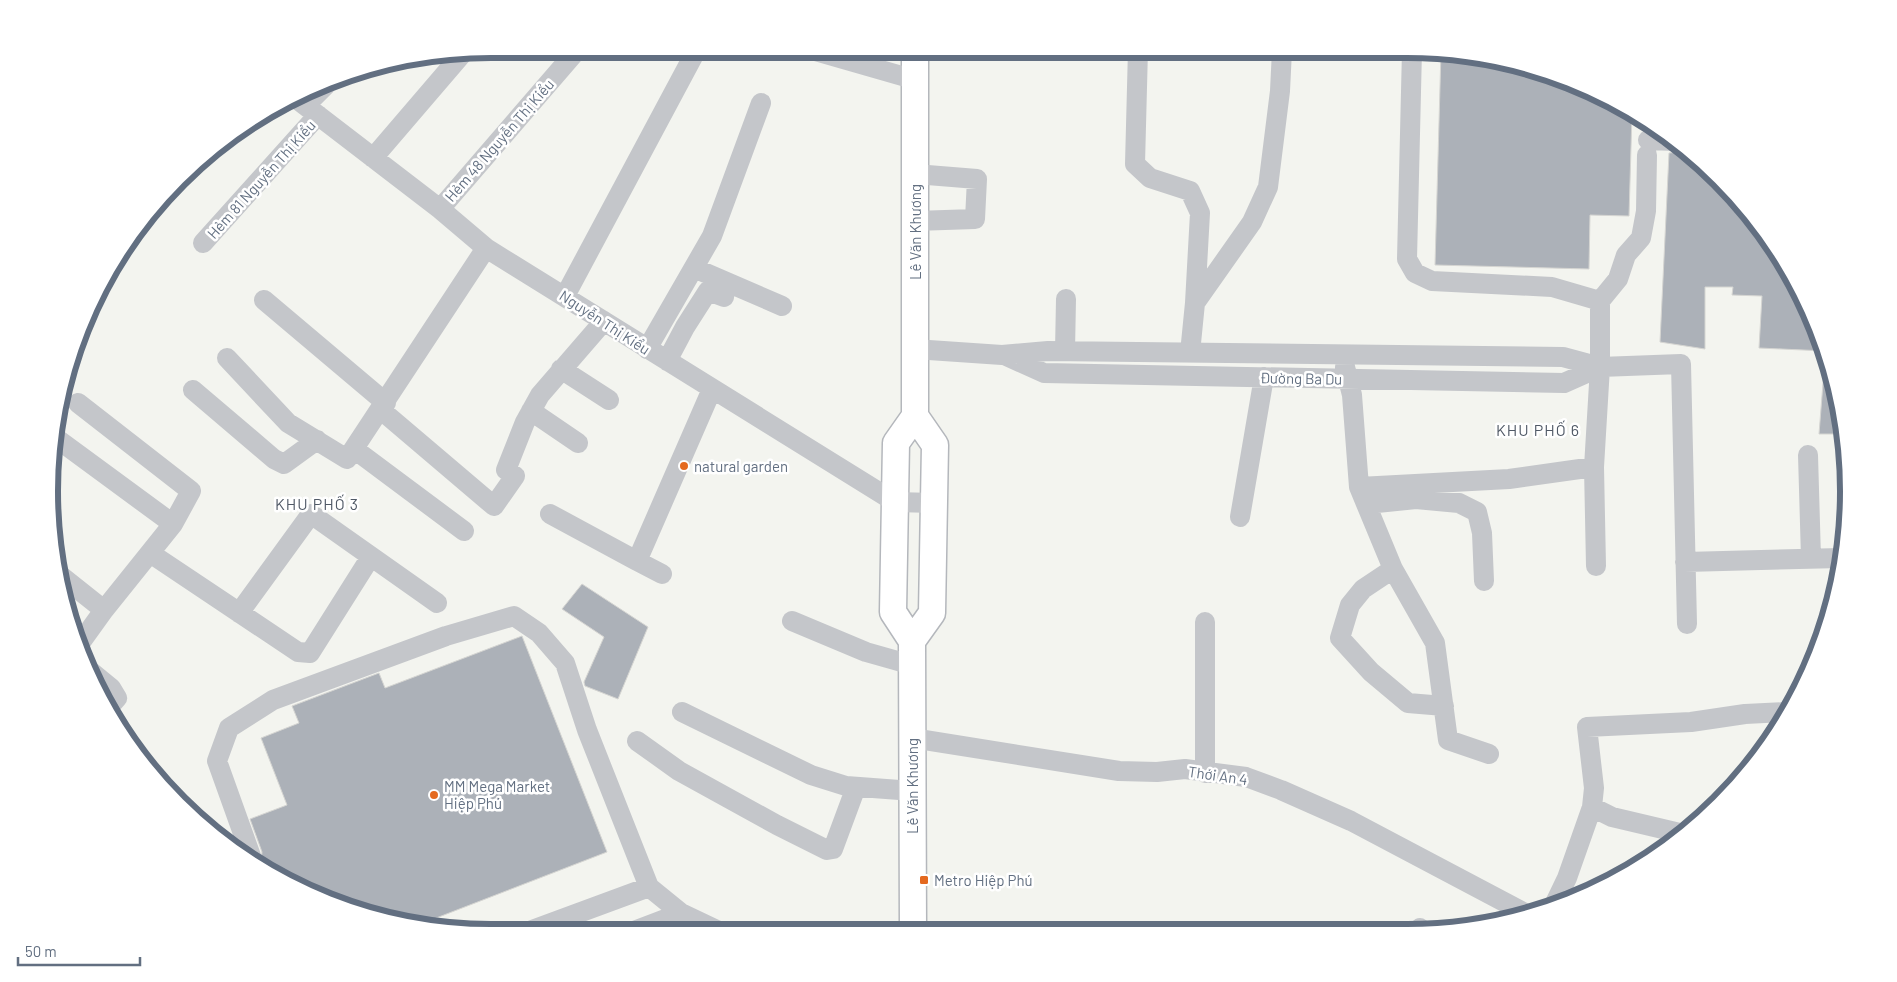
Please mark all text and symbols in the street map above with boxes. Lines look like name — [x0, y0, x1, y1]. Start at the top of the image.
street label: Hẻm 48 Nguyễn Thị Kiểu — [441, 75, 557, 205]
street label: Hẻm 81 Nguyễn Thị Kiểu — [203, 116, 319, 242]
street label: Lê Văn Khương — [906, 184, 924, 280]
street label: Nguyễn Thị Kiểu — [556, 286, 654, 358]
street label: Đường Ba Du — [1260, 368, 1342, 388]
district label: KHU PHỐ 6 — [1496, 420, 1580, 439]
place label: natural garden — [694, 457, 788, 475]
marker: natural garden — [678, 460, 690, 472]
district label: KHU PHỐ 3 — [275, 494, 359, 513]
street label: Lê Văn Khương — [903, 738, 921, 834]
street label: Thới An 4 — [1187, 762, 1249, 788]
place label: MM Mega Market Hiệp Phú — [444, 777, 550, 812]
marker: MM Mega Market Hiệp Phú — [428, 789, 440, 801]
place label: Metro Hiệp Phú — [934, 871, 1033, 889]
marker: Metro Hiệp Phú — [918, 874, 930, 886]
scale bar — [18, 934, 140, 966]
text: 50 m — [25, 942, 57, 960]

